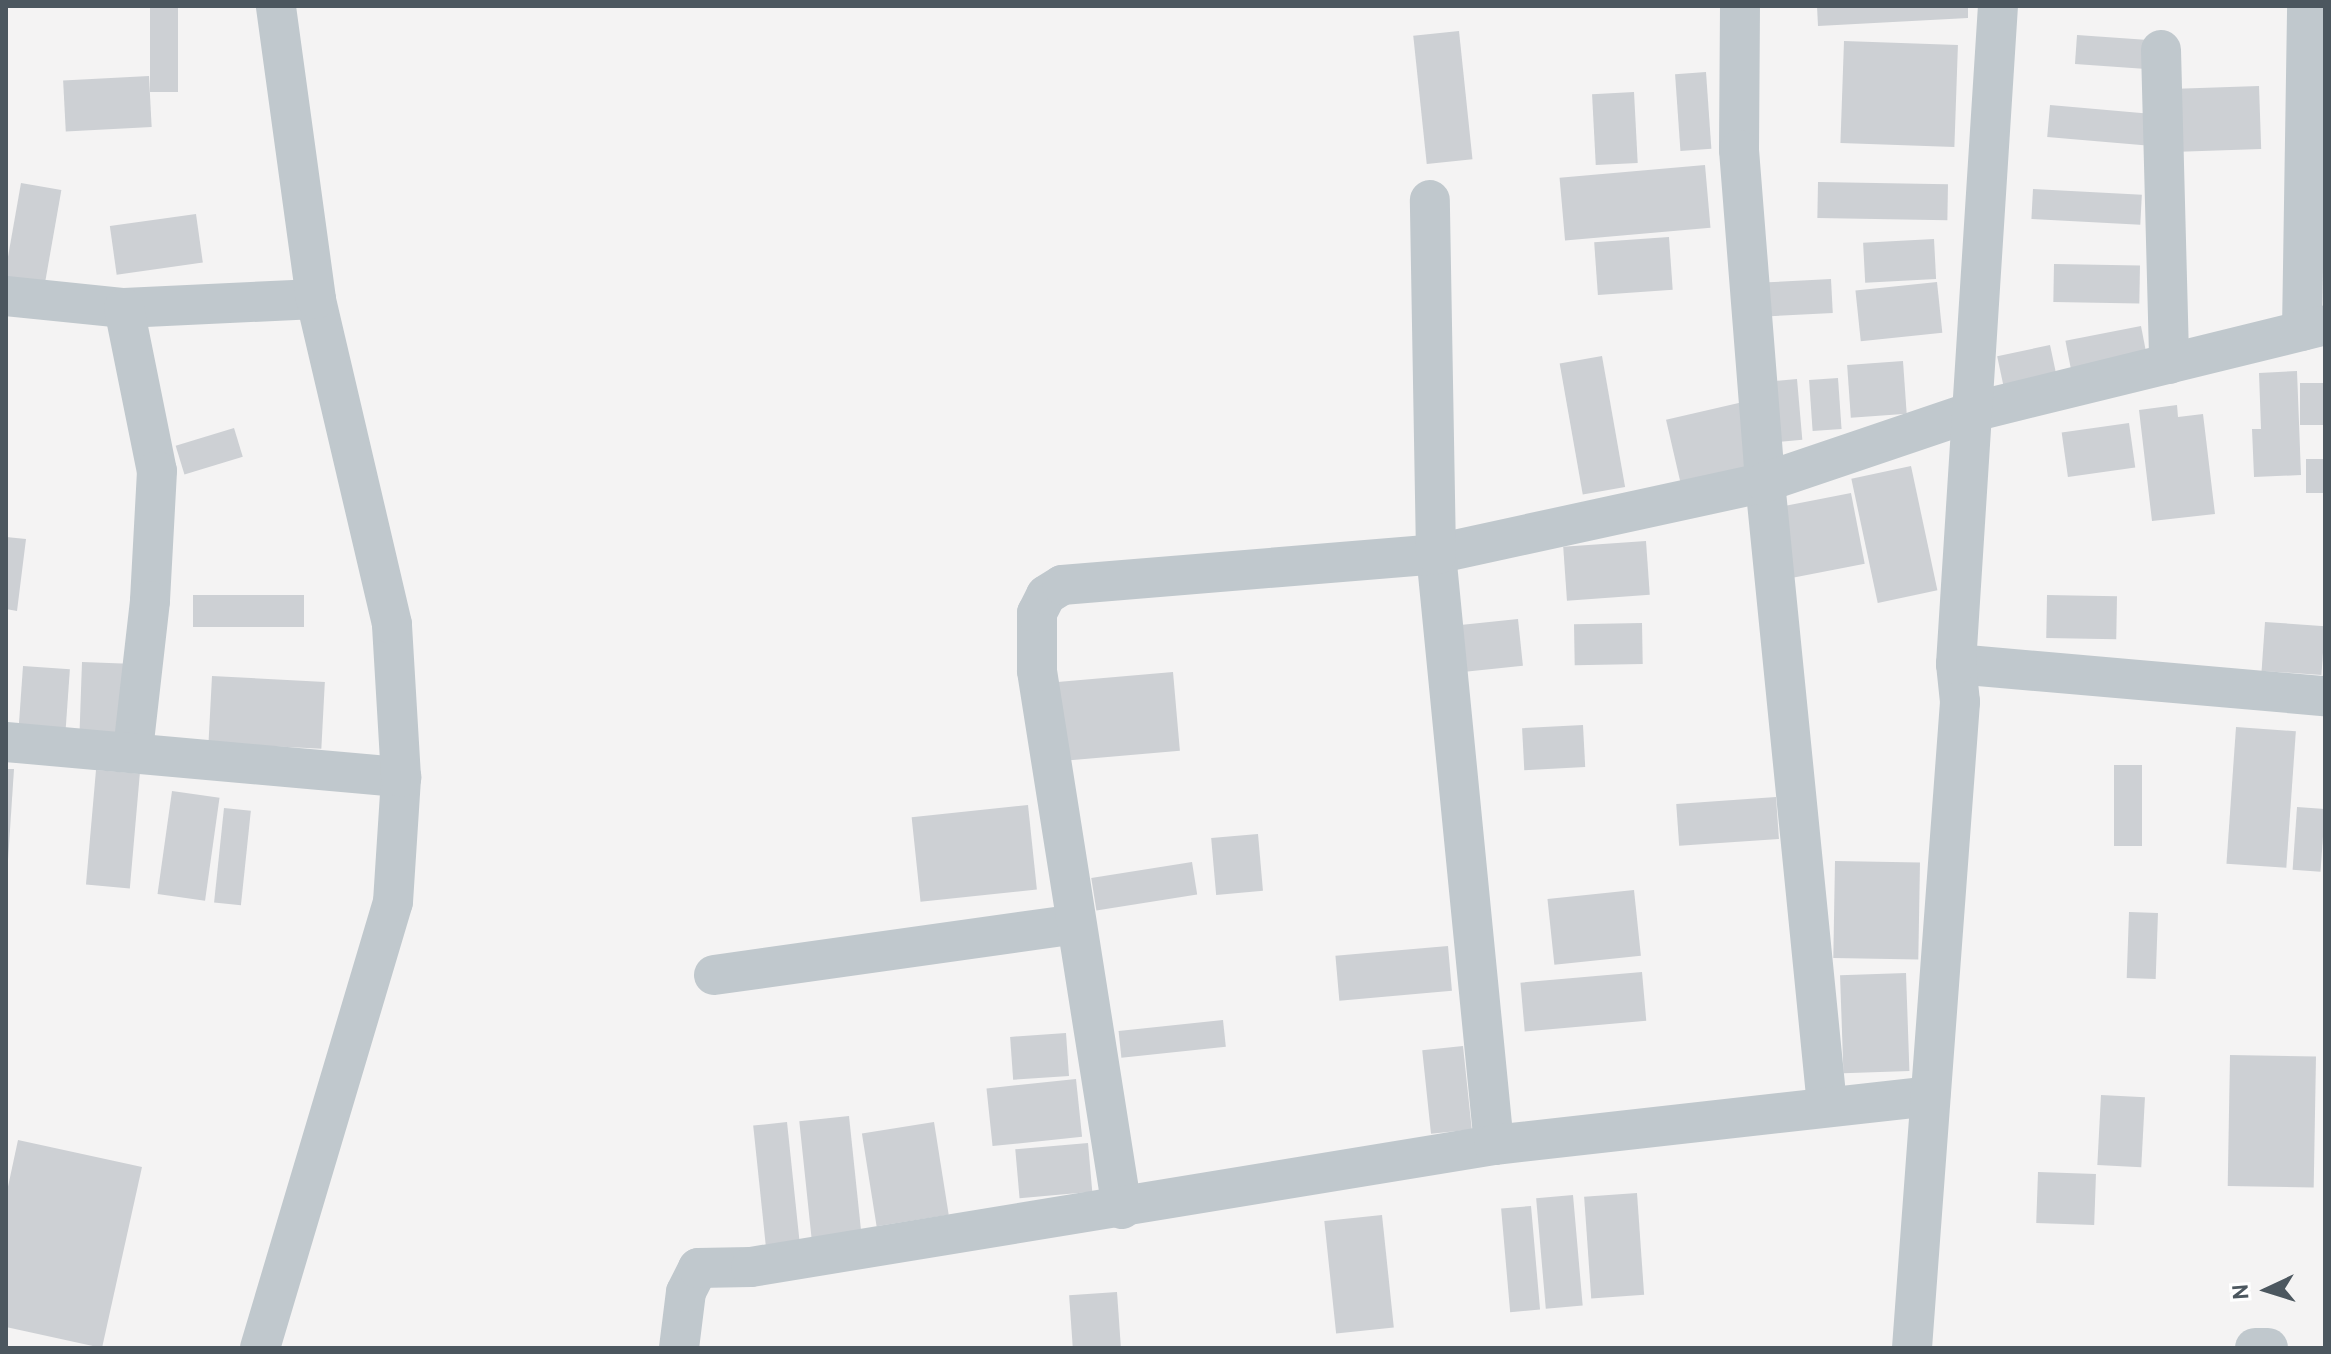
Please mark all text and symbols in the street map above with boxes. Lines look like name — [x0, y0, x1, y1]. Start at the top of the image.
north arrow — [2227, 1250, 2307, 1330]
text: N — [2229, 1283, 2257, 1301]

